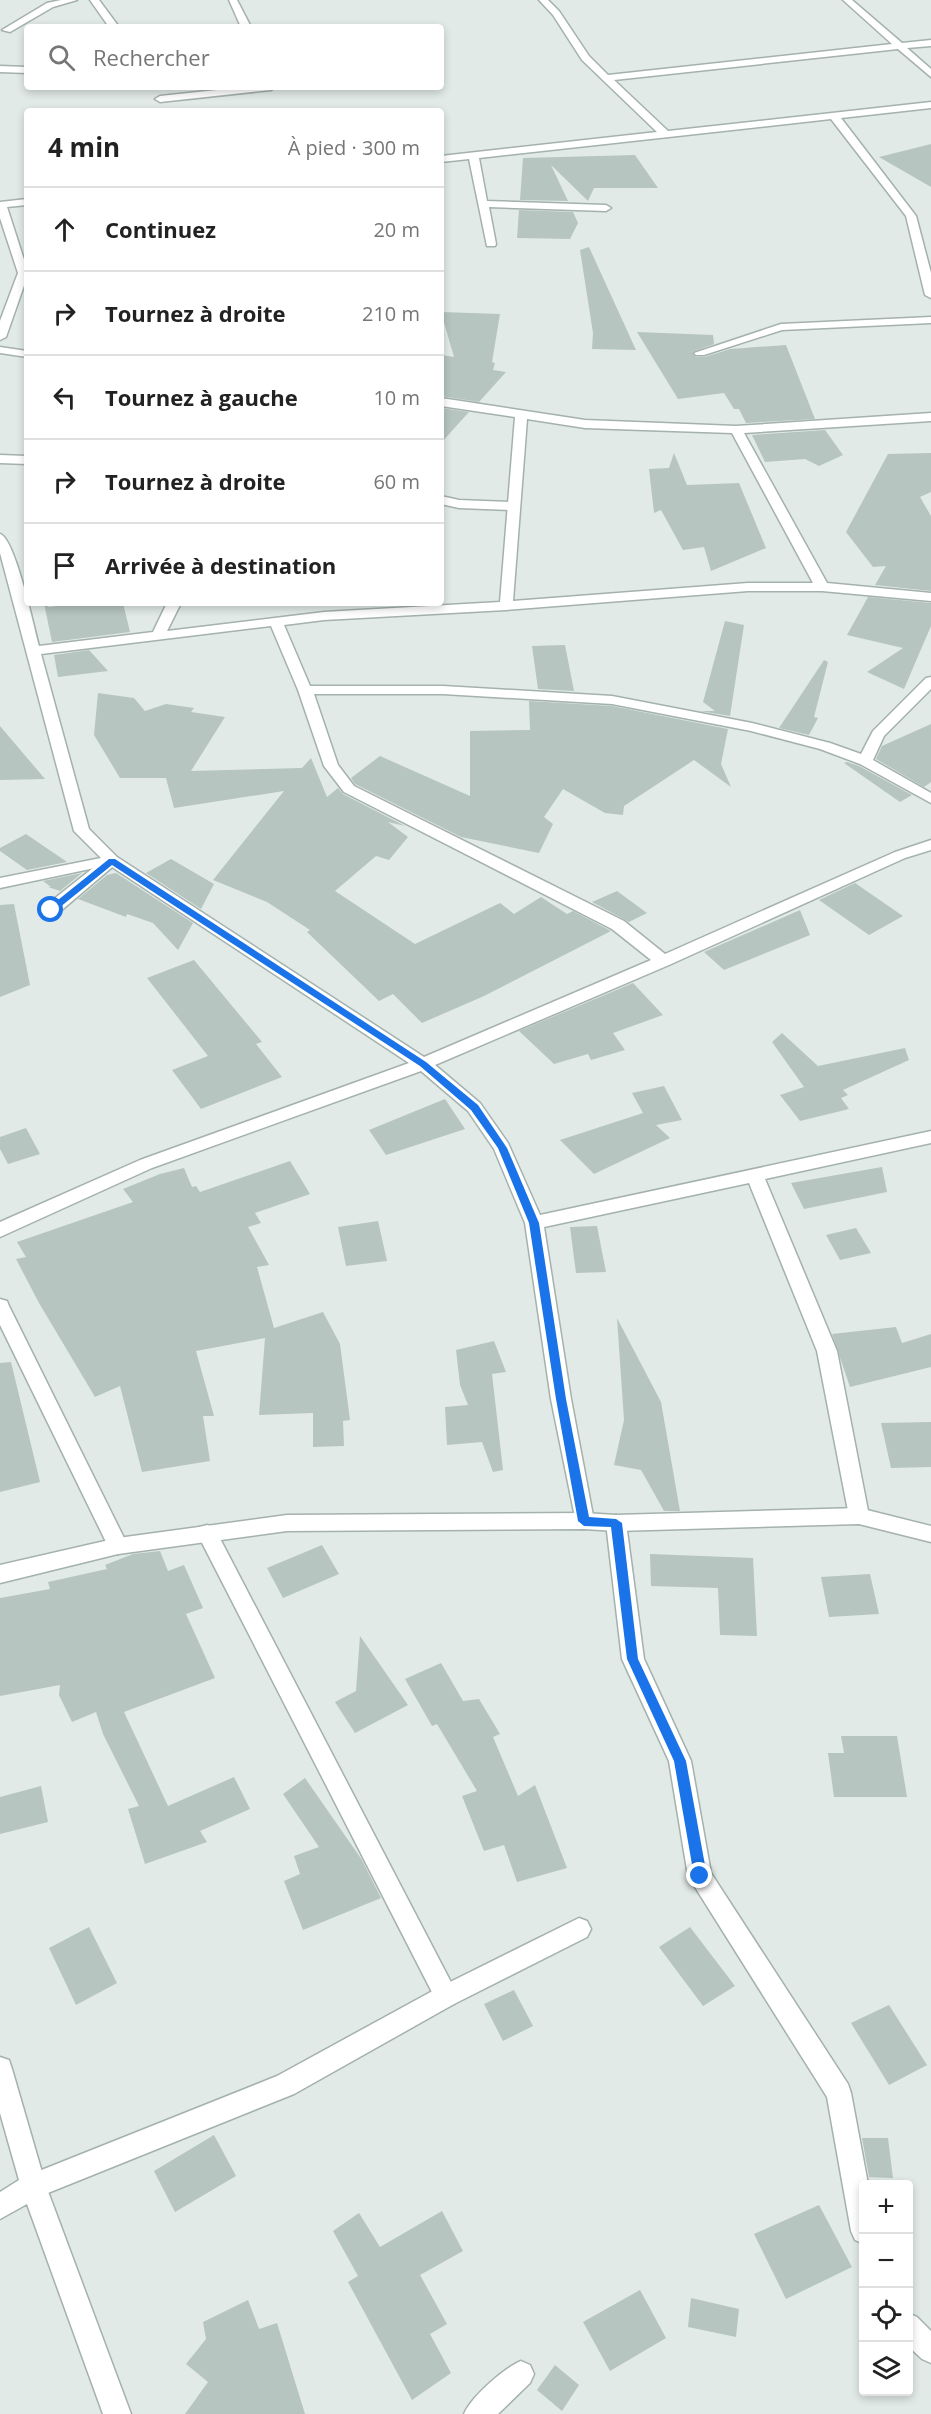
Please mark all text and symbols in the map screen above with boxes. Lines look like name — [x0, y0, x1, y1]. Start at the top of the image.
search box — [24, 24, 444, 90]
icon: search — [45, 41, 78, 74]
text: Rechercher — [93, 42, 210, 72]
text: 4 min — [48, 129, 120, 165]
text: À pied · 300 m — [288, 134, 420, 161]
icon: ahead — [48, 213, 81, 246]
text: Continuez — [105, 214, 216, 244]
text: 20 m — [373, 216, 420, 243]
icon: right — [48, 297, 81, 330]
text: Tournez à droite — [105, 298, 286, 328]
text: 210 m — [362, 300, 420, 327]
icon: left — [48, 381, 81, 414]
text: Tournez à gauche — [105, 382, 298, 412]
text: 10 m — [373, 384, 420, 411]
icon: right — [48, 465, 81, 498]
text: Tournez à droite — [105, 466, 286, 496]
text: 60 m — [373, 468, 420, 495]
icon: arrive — [48, 549, 81, 582]
text: Arrivée à destination — [105, 550, 336, 580]
route start — [37, 896, 63, 922]
route end — [686, 1862, 712, 1888]
map controls — [859, 2180, 913, 2396]
button: + — [859, 2180, 913, 2234]
button: − — [859, 2234, 913, 2288]
button: locate — [859, 2288, 913, 2342]
button: layers — [859, 2342, 913, 2396]

